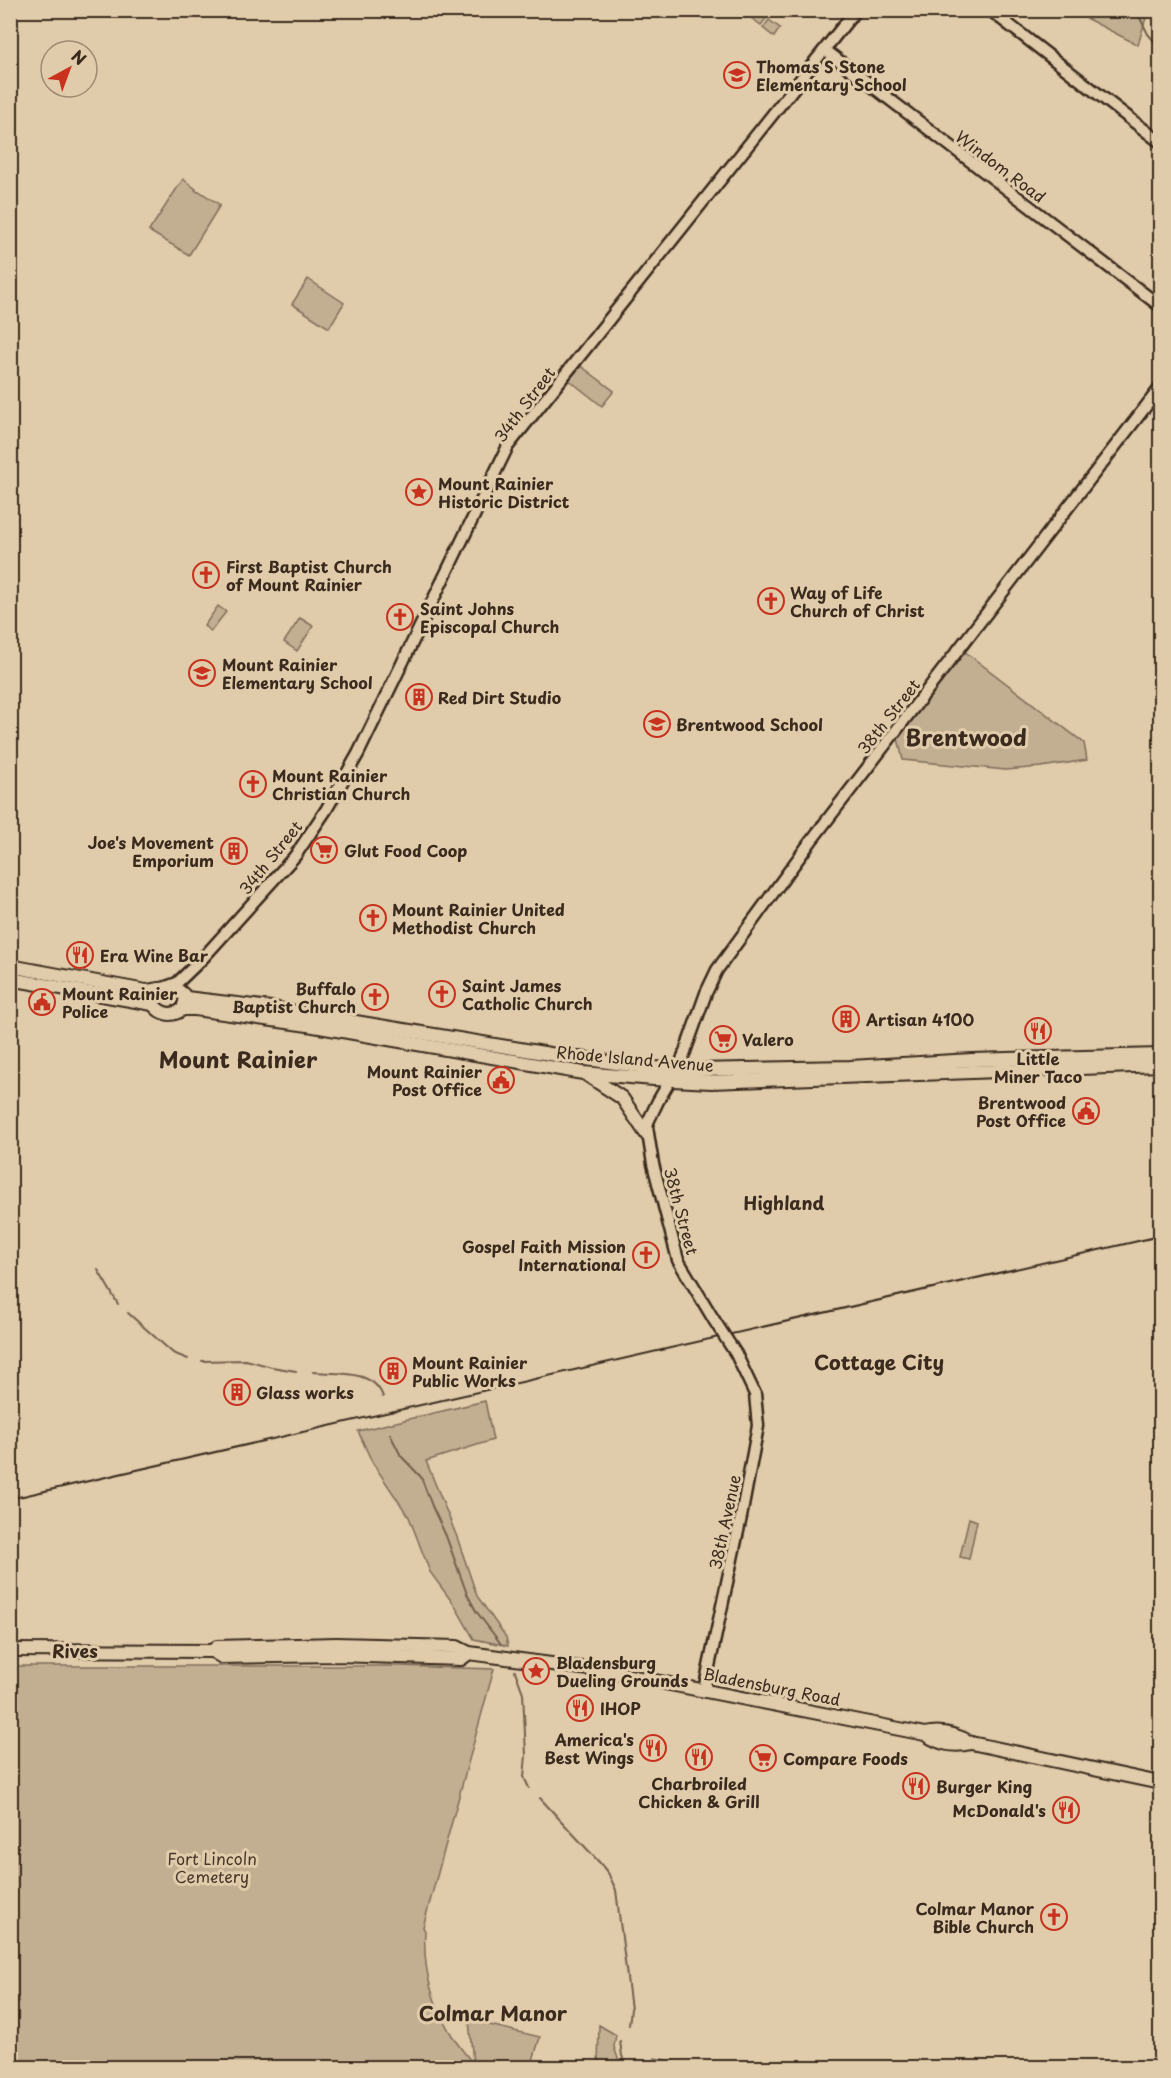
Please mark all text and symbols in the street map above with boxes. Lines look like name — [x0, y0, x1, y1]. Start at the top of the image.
north arrow — [39, 39, 99, 99]
text: N — [67, 44, 92, 70]
place label: Thomas S Stone Elementary School — [756, 54, 907, 96]
school or university icon: Thomas S Stone Elementary School — [722, 60, 752, 90]
street label: Windom Road — [951, 124, 1051, 208]
street label: 34th Street — [488, 361, 561, 447]
place label: Mount Rainier Historic District — [438, 471, 570, 513]
place icon: Mount Rainier Historic District — [404, 477, 434, 507]
place label: First Baptist Church of Mount Rainier — [226, 554, 392, 596]
church icon: First Baptist Church of Mount Rainier — [191, 560, 221, 590]
place label: Way of Life Church of Christ — [790, 580, 925, 622]
church icon: Way of Life Church of Christ — [756, 586, 786, 616]
place label: Saint Johns Episcopal Church — [420, 596, 559, 638]
church icon: Saint Johns Episcopal Church — [385, 602, 415, 632]
place label: Mount Rainier Elementary School — [222, 652, 373, 694]
school or university icon: Mount Rainier Elementary School — [187, 658, 217, 688]
street label: 38th Street — [851, 673, 925, 759]
building icon: Red Dirt Studio — [404, 682, 434, 712]
place label: Red Dirt Studio — [438, 685, 561, 709]
school or university icon: Brentwood School — [642, 709, 672, 739]
place label: Brentwood School — [676, 712, 823, 736]
district label: Brentwood — [905, 720, 1027, 753]
place label: Mount Rainier Christian Church — [272, 763, 410, 805]
church icon: Mount Rainier Christian Church — [238, 769, 268, 799]
street label: 34th Street — [233, 815, 308, 899]
place label: Joe's Movement Emporium — [88, 830, 214, 872]
supermarket icon: Glut Food Coop — [309, 835, 339, 865]
building icon: Joe's Movement Emporium — [219, 836, 249, 866]
place label: Glut Food Coop — [344, 838, 467, 862]
place label: Mount Rainier United Methodist Church — [392, 897, 565, 939]
church icon: Mount Rainier United Methodist Church — [358, 903, 388, 933]
restaurant icon: Era Wine Bar — [65, 940, 95, 970]
place label: Era Wine Bar — [100, 943, 209, 967]
place label: Saint James Catholic Church — [462, 973, 593, 1015]
place label: Buffalo Baptist Church — [232, 976, 356, 1018]
church icon: Saint James Catholic Church — [427, 979, 457, 1009]
place label: Mount Rainier Police — [62, 981, 178, 1023]
church icon: Buffalo Baptist Church — [360, 982, 390, 1012]
public building icon: Mount Rainier Police — [27, 987, 57, 1017]
building icon: Artisan 4100 — [831, 1004, 861, 1034]
place label: Artisan 4100 — [865, 1007, 974, 1031]
restaurant icon: Little Miner Taco — [1023, 1016, 1053, 1046]
supermarket icon: Valero — [708, 1024, 738, 1054]
place label: Valero — [742, 1027, 794, 1051]
street label: Rhode Island Avenue — [555, 1039, 715, 1077]
district label: Mount Rainier — [159, 1042, 318, 1075]
place label: Little Miner Taco — [994, 1046, 1082, 1088]
place label: Mount Rainier Post Office — [367, 1059, 483, 1101]
public building icon: Mount Rainier Post Office — [486, 1065, 516, 1095]
place label: Brentwood Post Office — [976, 1090, 1066, 1132]
public building icon: Brentwood Post Office — [1071, 1096, 1101, 1126]
street label: 38th Street — [659, 1165, 705, 1258]
district label: Highland — [744, 1189, 825, 1216]
place label: Gospel Faith Mission International — [462, 1234, 626, 1276]
church icon: Gospel Faith Mission International — [631, 1240, 661, 1270]
district label: Cottage City — [814, 1347, 944, 1377]
place label: Mount Rainier Public Works — [412, 1350, 528, 1392]
building icon: Mount Rainier Public Works — [378, 1356, 408, 1386]
building icon: Glass works — [222, 1377, 252, 1407]
place label: Glass works — [256, 1380, 354, 1404]
street label: 38th Avenue — [702, 1472, 746, 1572]
district label: Rives — [52, 1637, 98, 1664]
place label: Bladensburg Dueling Grounds — [556, 1650, 689, 1692]
place icon: Bladensburg Dueling Grounds — [521, 1656, 551, 1686]
street label: Bladensburg Road — [701, 1661, 843, 1711]
restaurant icon: IHOP — [565, 1693, 595, 1723]
place label: IHOP — [600, 1696, 641, 1720]
place label: America's Best Wings — [544, 1727, 634, 1769]
restaurant icon: America's Best Wings — [638, 1733, 668, 1763]
restaurant icon: Charbroiled Chicken & Grill — [684, 1742, 714, 1772]
supermarket icon: Compare Foods — [748, 1743, 778, 1773]
place label: Compare Foods — [783, 1746, 908, 1770]
place label: Charbroiled Chicken & Grill — [638, 1771, 760, 1813]
restaurant icon: Burger King — [901, 1771, 931, 1801]
place label: Burger King — [936, 1774, 1032, 1798]
restaurant icon: McDonald's — [1051, 1795, 1081, 1825]
place label: McDonald's — [952, 1798, 1046, 1822]
park label: Fort Lincoln Cemetery — [167, 1846, 257, 1888]
place label: Colmar Manor Bible Church — [915, 1896, 1035, 1938]
church icon: Colmar Manor Bible Church — [1039, 1902, 1069, 1932]
district label: Colmar Manor — [419, 1998, 568, 2028]

